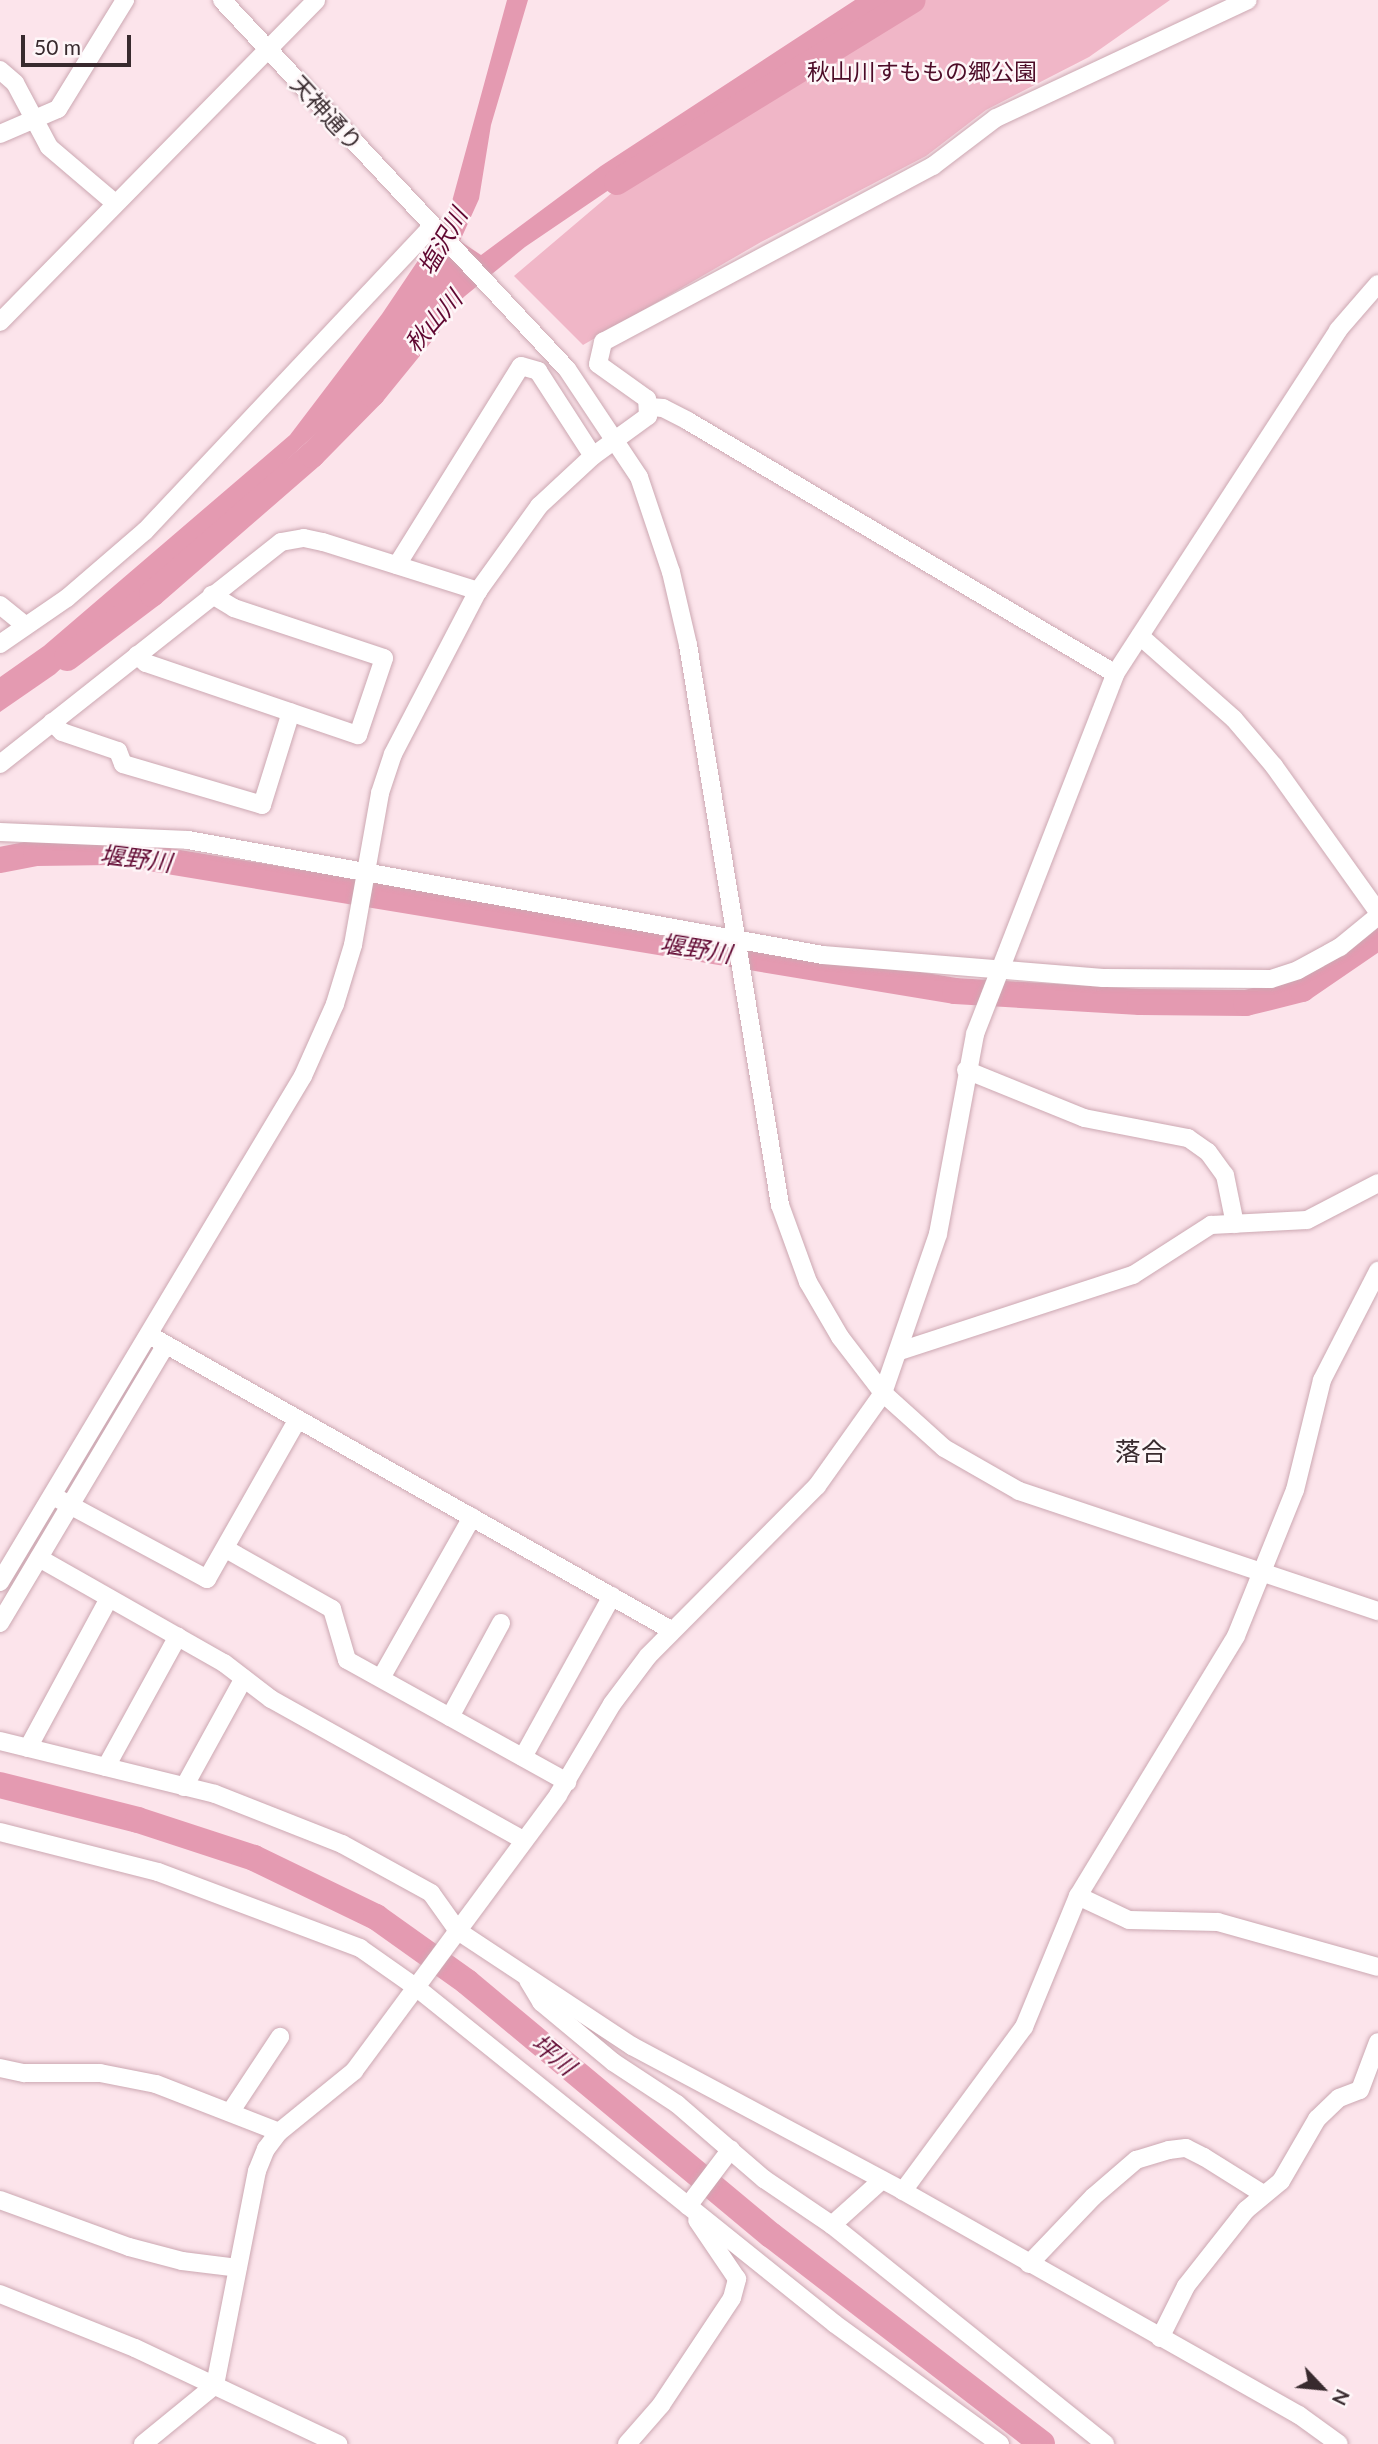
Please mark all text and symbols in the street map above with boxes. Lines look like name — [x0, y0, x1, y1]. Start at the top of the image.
scale bar — [24, 21, 135, 65]
text: 50 m — [34, 34, 81, 59]
park label: 秋山川すももの郷公園 — [807, 57, 1037, 85]
street label: 天神通り — [286, 70, 368, 156]
water label: 塩沢川 — [412, 203, 472, 279]
water label: 秋山川 — [399, 284, 467, 358]
water label: 堰野川 — [99, 839, 173, 877]
water label: 堰野川 — [658, 928, 734, 968]
district label: 落合 — [1115, 1436, 1167, 1468]
water label: 坪川 — [526, 2028, 582, 2080]
north arrow — [1287, 2353, 1357, 2423]
text: N — [1328, 2386, 1355, 2409]

